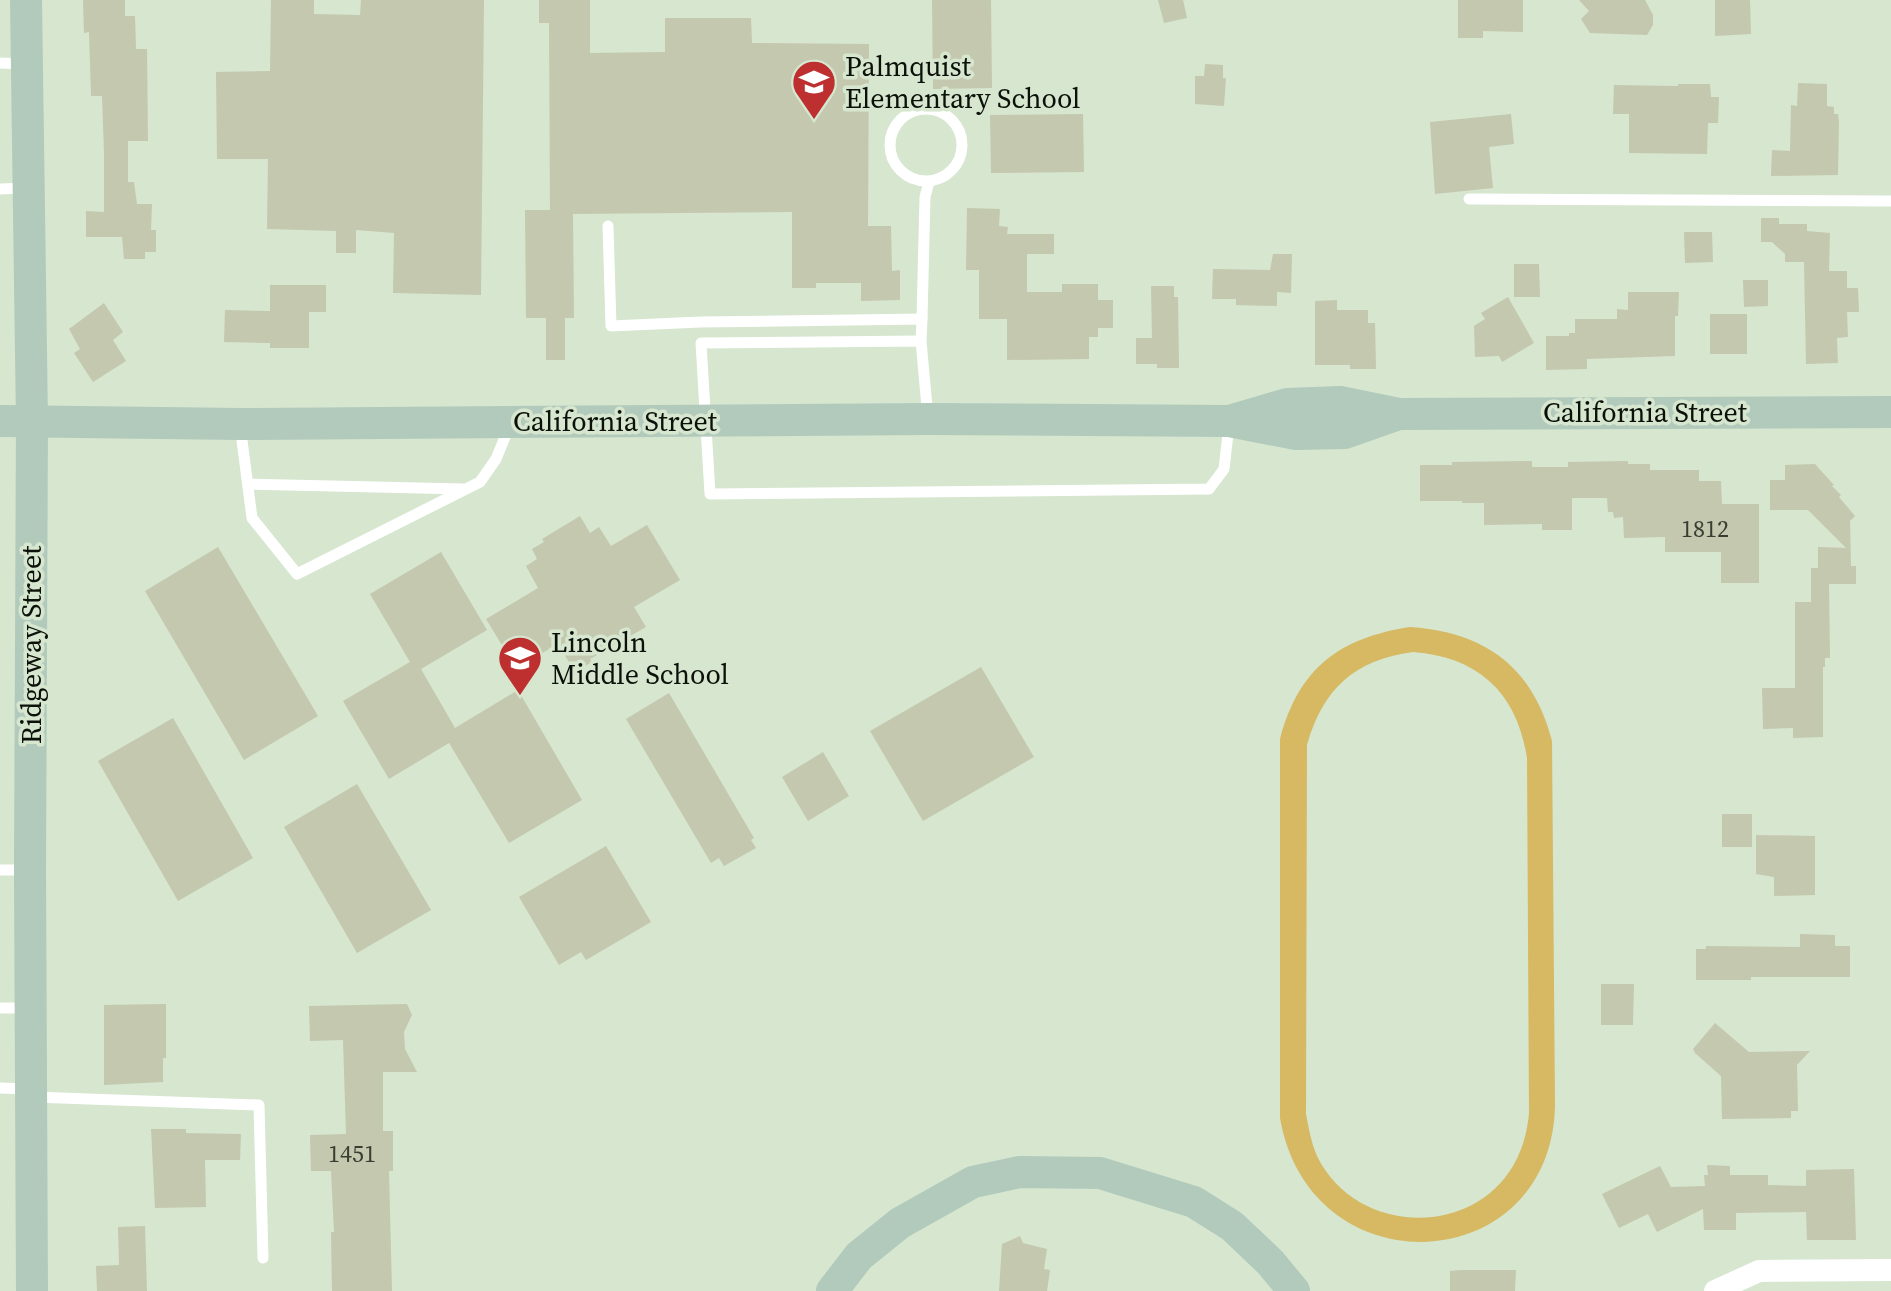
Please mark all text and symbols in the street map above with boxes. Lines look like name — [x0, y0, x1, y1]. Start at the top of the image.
place label: Palmquist Elementary School — [845, 47, 1080, 117]
school or university icon: Palmquist Elementary School — [790, 58, 838, 121]
street label: California Street — [1543, 393, 1748, 431]
street label: California Street — [513, 402, 718, 440]
house number: 1812 — [1681, 512, 1729, 545]
street label: Ridgeway Street — [12, 545, 50, 744]
place label: Lincoln Middle School — [551, 623, 729, 693]
school or university icon: Lincoln Middle School — [496, 634, 544, 697]
house number: 1451 — [328, 1137, 376, 1170]

